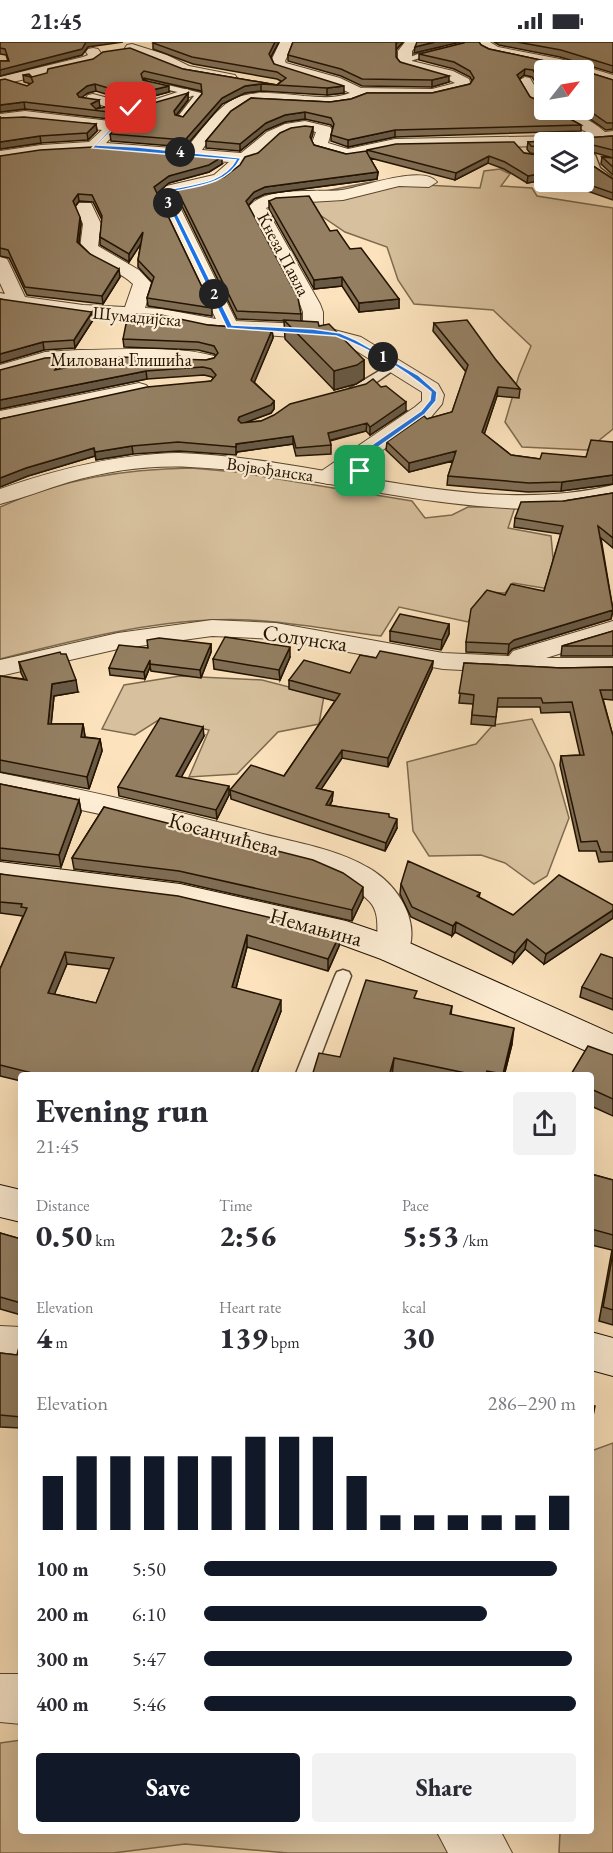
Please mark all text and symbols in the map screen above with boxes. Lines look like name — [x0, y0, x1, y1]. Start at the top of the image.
text: 21:45 — [30, 7, 83, 36]
north arrow — [534, 60, 594, 120]
map controls — [534, 60, 594, 192]
pin — [105, 82, 156, 133]
icon: check — [114, 91, 147, 124]
button: layers — [534, 132, 594, 192]
pin: 4 — [165, 137, 195, 167]
text: 4 — [176, 141, 184, 162]
pin: 3 — [153, 188, 183, 218]
text: 3 — [164, 192, 172, 213]
street label: Кнеза Павла — [252, 208, 316, 300]
pin: 2 — [199, 279, 229, 309]
text: 2 — [210, 283, 218, 304]
street label: Шумадијска — [92, 301, 183, 331]
pin: 1 — [368, 342, 398, 372]
text: 1 — [379, 346, 387, 367]
street label: Милована Глишића — [50, 348, 193, 371]
pin — [334, 445, 385, 496]
street label: Војвођанска — [225, 452, 316, 487]
icon: arrive — [343, 454, 376, 487]
street label: Солунска — [261, 618, 349, 658]
street label: Косанчићева — [165, 805, 283, 863]
street label: Немањина — [267, 901, 366, 953]
text: Evening run — [36, 1089, 208, 1132]
button: share — [513, 1092, 576, 1155]
text: 21:45 — [36, 1133, 79, 1159]
text: Distance — [36, 1195, 89, 1216]
text: Time — [219, 1195, 252, 1216]
text: Pace — [402, 1195, 429, 1216]
text: 0.50 — [36, 1216, 92, 1255]
text: 2:56 — [219, 1216, 276, 1255]
text: 5:53 — [402, 1216, 459, 1255]
text: km — [92, 1230, 115, 1251]
text: /km — [459, 1230, 489, 1251]
text: Elevation — [36, 1297, 94, 1318]
text: Heart rate — [219, 1297, 281, 1318]
text: kcal — [402, 1297, 426, 1318]
text: 4 — [36, 1318, 52, 1357]
text: 139 — [219, 1318, 268, 1357]
text: 30 — [402, 1318, 434, 1357]
text: m — [52, 1332, 68, 1353]
text: bpm — [268, 1332, 300, 1353]
text: Elevation — [36, 1390, 108, 1416]
text: 286–290 m — [488, 1390, 576, 1416]
text: 100 m — [36, 1556, 89, 1582]
text: 5:50 — [132, 1556, 166, 1582]
text: 200 m — [36, 1601, 89, 1627]
text: 6:10 — [132, 1601, 166, 1627]
text: 300 m — [36, 1646, 89, 1672]
text: 5:47 — [132, 1646, 166, 1672]
text: 400 m — [36, 1691, 89, 1717]
text: 5:46 — [132, 1691, 166, 1717]
button: Save — [36, 1753, 300, 1822]
button: Share — [312, 1753, 576, 1822]

